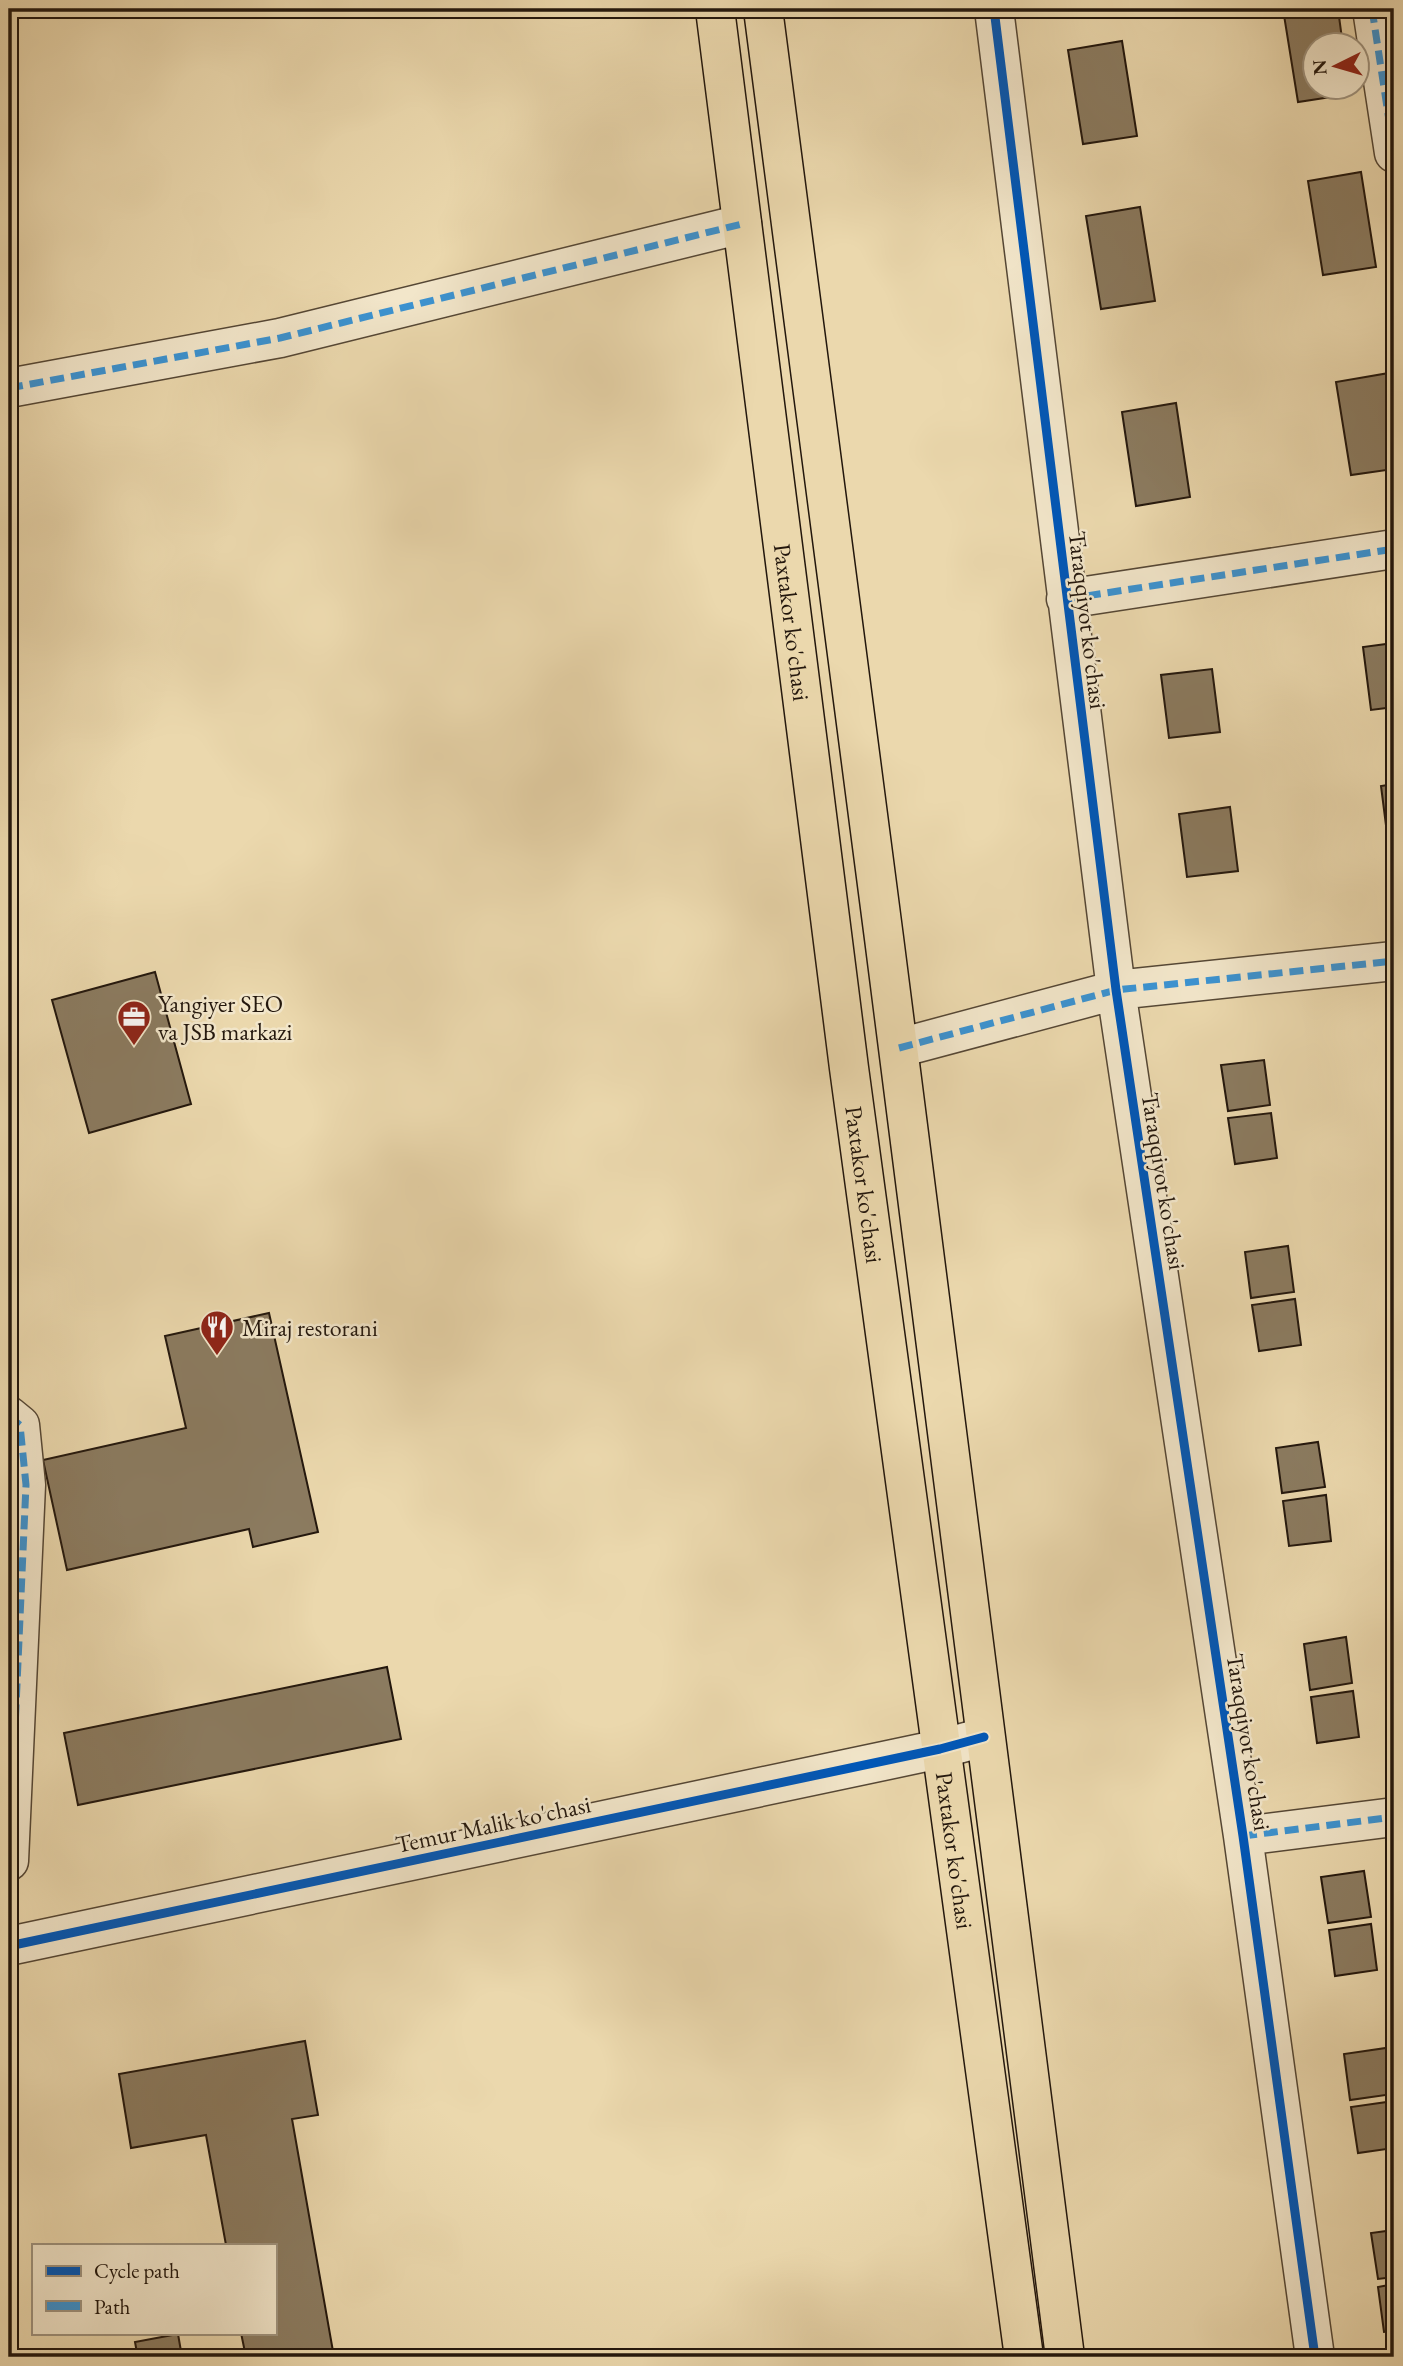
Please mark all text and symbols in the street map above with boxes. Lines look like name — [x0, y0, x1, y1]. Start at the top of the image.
north arrow — [1302, 32, 1372, 102]
text: N — [1306, 58, 1333, 76]
street label: Taraqqiyot ko'chasi — [1062, 529, 1114, 711]
street label: Paxtakor ko'chasi — [767, 542, 818, 703]
place label: Yangiyer SEO va JSB markazi — [158, 988, 292, 1047]
office icon: Yangiyer SEO va JSB markazi — [115, 998, 153, 1047]
street label: Taraqqiyot ko'chasi — [1135, 1090, 1193, 1272]
street label: Paxtakor ko'chasi — [839, 1104, 891, 1265]
restaurant icon: Miraj restorani — [198, 1308, 236, 1357]
place label: Miraj restorani — [242, 1312, 378, 1343]
street label: Taraqqiyot ko'chasi — [1220, 1651, 1278, 1833]
street label: Paxtakor ko'chasi — [929, 1770, 981, 1931]
street label: Temur Malik ko'chasi — [393, 1788, 594, 1860]
legend — [32, 2244, 276, 2334]
text: Cycle path — [94, 2257, 180, 2284]
text: Path — [94, 2293, 131, 2320]

